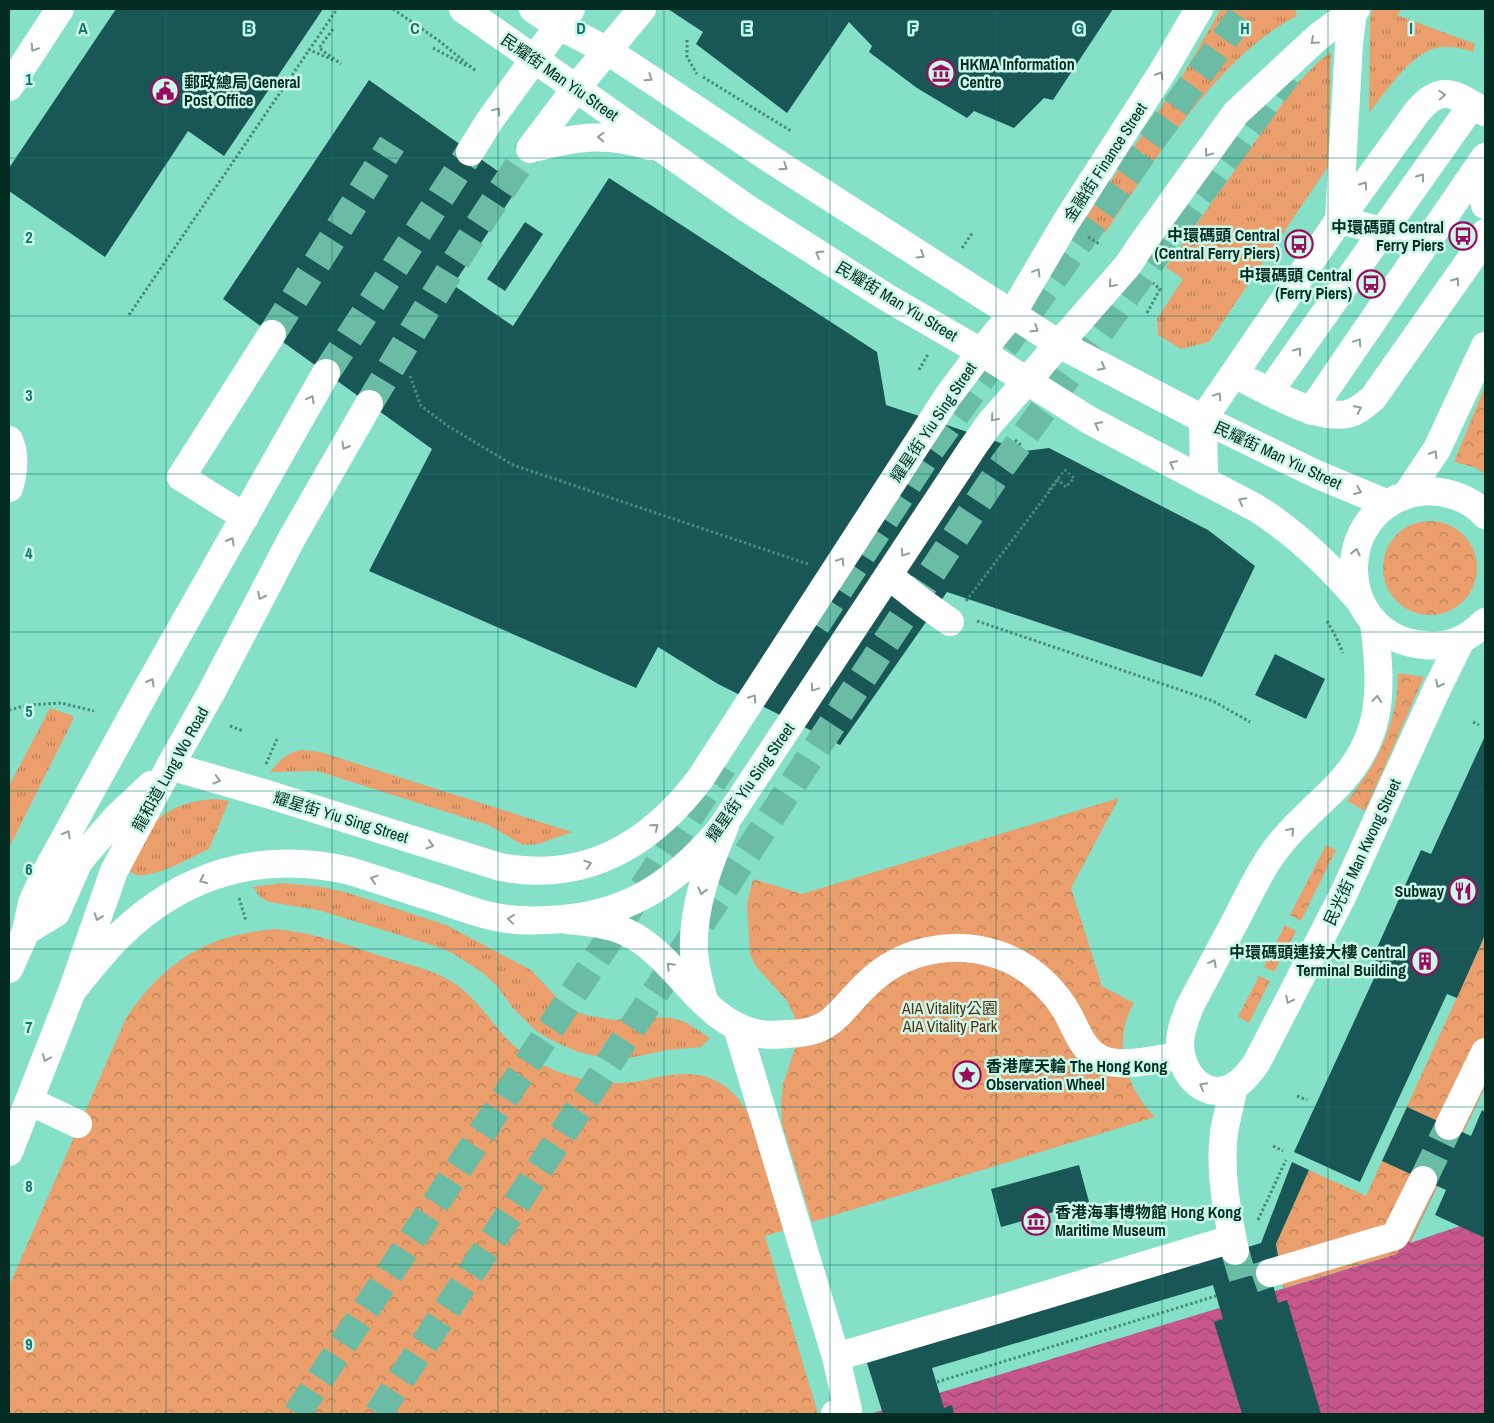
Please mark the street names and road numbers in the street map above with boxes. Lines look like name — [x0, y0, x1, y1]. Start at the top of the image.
street label: 民耀街 Man Yiu Street — [497, 28, 623, 126]
street label: 金融街 Finance Street — [1058, 98, 1152, 226]
street label: 民耀街 Man Yiu Street — [832, 256, 962, 346]
street label: 耀星街 Yiu Sing Street — [885, 357, 982, 486]
street label: 民耀街 Man Yiu Street — [1211, 416, 1346, 494]
street label: 龍和道 Lung Wo Road — [127, 703, 213, 835]
street label: 耀星街 Yiu Sing Street — [701, 718, 799, 846]
street label: 民光街 Man Kwong Street — [1318, 775, 1406, 929]
street label: 耀星街 Yiu Sing Street — [271, 786, 412, 848]

